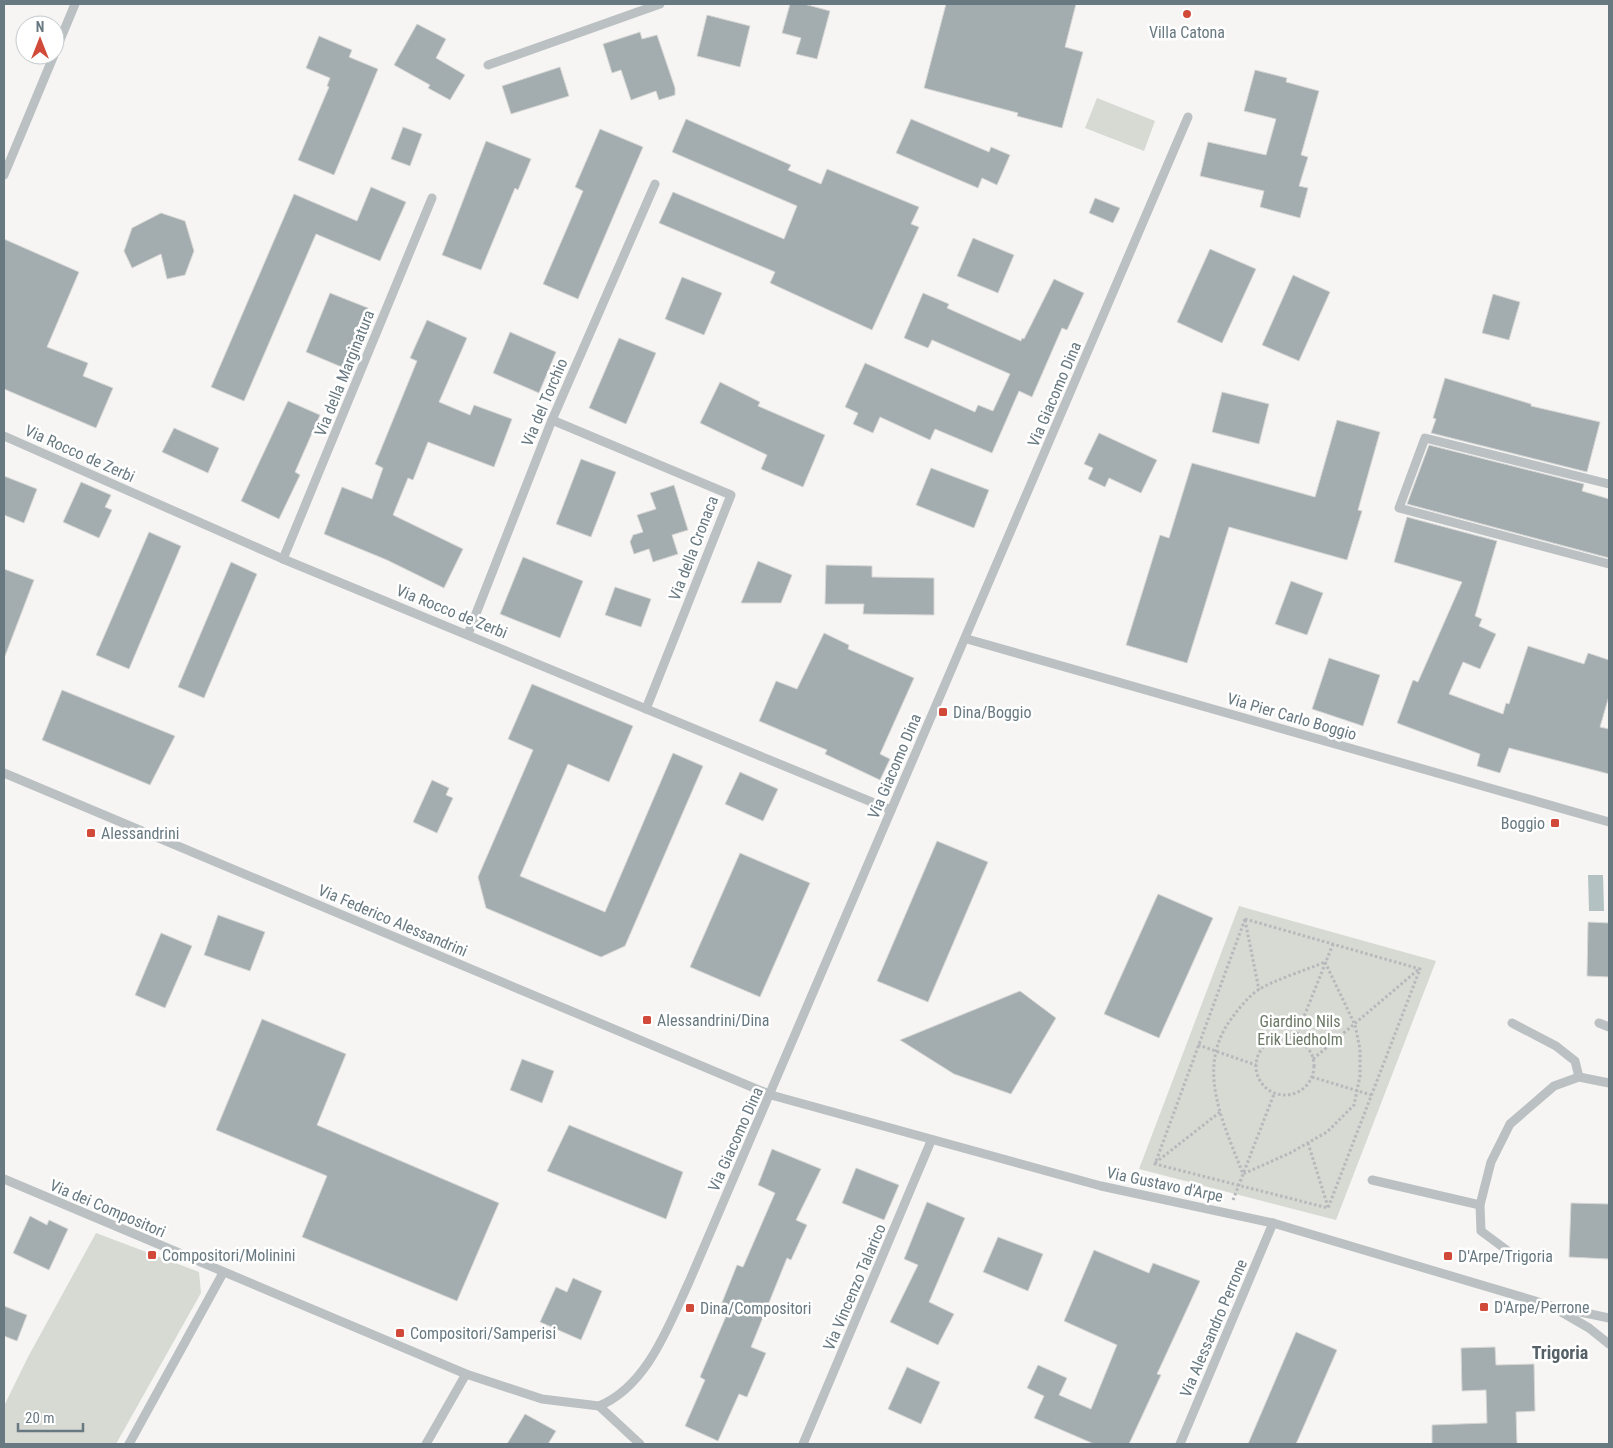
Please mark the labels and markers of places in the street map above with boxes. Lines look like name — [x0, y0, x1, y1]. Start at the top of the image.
marker: Villa Catona — [1181, 8, 1193, 20]
place label: Villa Catona — [1149, 23, 1225, 42]
place label: Dina/Boggio — [953, 703, 1031, 722]
marker: Dina/Boggio — [937, 706, 949, 718]
place label: Boggio — [1501, 814, 1545, 833]
marker: Boggio — [1549, 817, 1561, 829]
place label: Alessandrini — [101, 824, 179, 843]
marker: Alessandrini — [85, 827, 97, 839]
place label: Alessandrini/Dina — [657, 1011, 769, 1030]
marker: Alessandrini/Dina — [641, 1014, 653, 1026]
place label: Compositori/Molinini — [162, 1246, 295, 1265]
place label: D'Arpe/Trigoria — [1458, 1247, 1553, 1266]
marker: Compositori/Molinini — [146, 1249, 158, 1261]
marker: D'Arpe/Trigoria — [1442, 1250, 1454, 1262]
place label: D'Arpe/Perrone — [1494, 1298, 1590, 1317]
place label: Dina/Compositori — [700, 1299, 811, 1318]
marker: D'Arpe/Perrone — [1478, 1301, 1490, 1313]
marker: Dina/Compositori — [684, 1302, 696, 1314]
place label: Compositori/Samperisi — [410, 1324, 556, 1343]
marker: Compositori/Samperisi — [394, 1327, 406, 1339]

